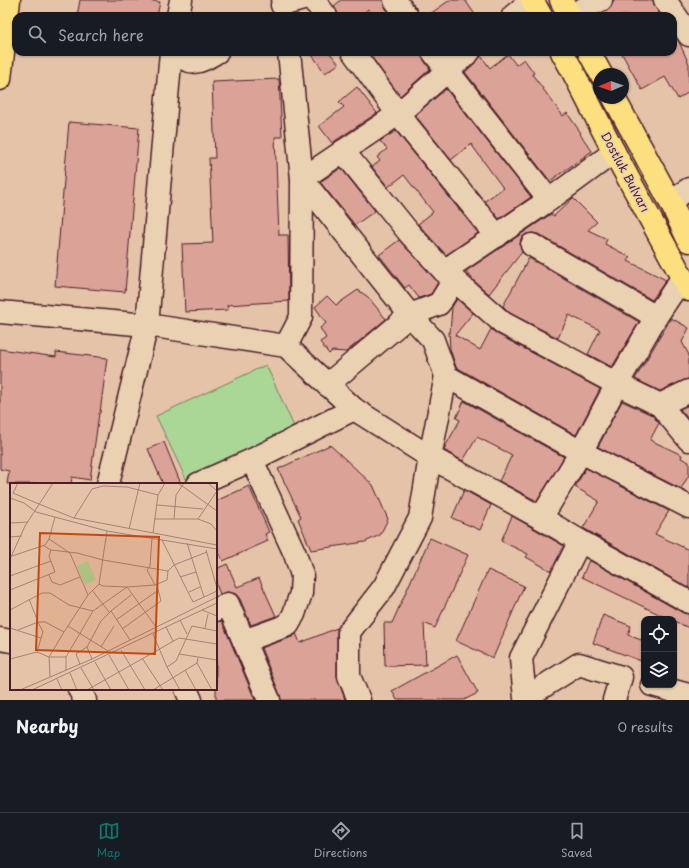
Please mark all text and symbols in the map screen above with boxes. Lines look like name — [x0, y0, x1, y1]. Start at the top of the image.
search box — [12, 12, 677, 56]
icon: search — [26, 23, 48, 45]
text: Search here — [58, 23, 144, 46]
north arrow — [593, 68, 629, 104]
street label: Dostluk Bulvarı — [597, 128, 655, 215]
inset map — [10, 483, 217, 690]
map controls — [641, 616, 677, 688]
button: locate — [641, 616, 677, 652]
button: layers — [641, 652, 677, 688]
text: Nearby — [16, 713, 78, 739]
text: 0 results — [618, 717, 673, 736]
tab: Map — [97, 820, 120, 861]
tab: Directions — [314, 820, 367, 861]
tab: Saved — [561, 820, 592, 861]

